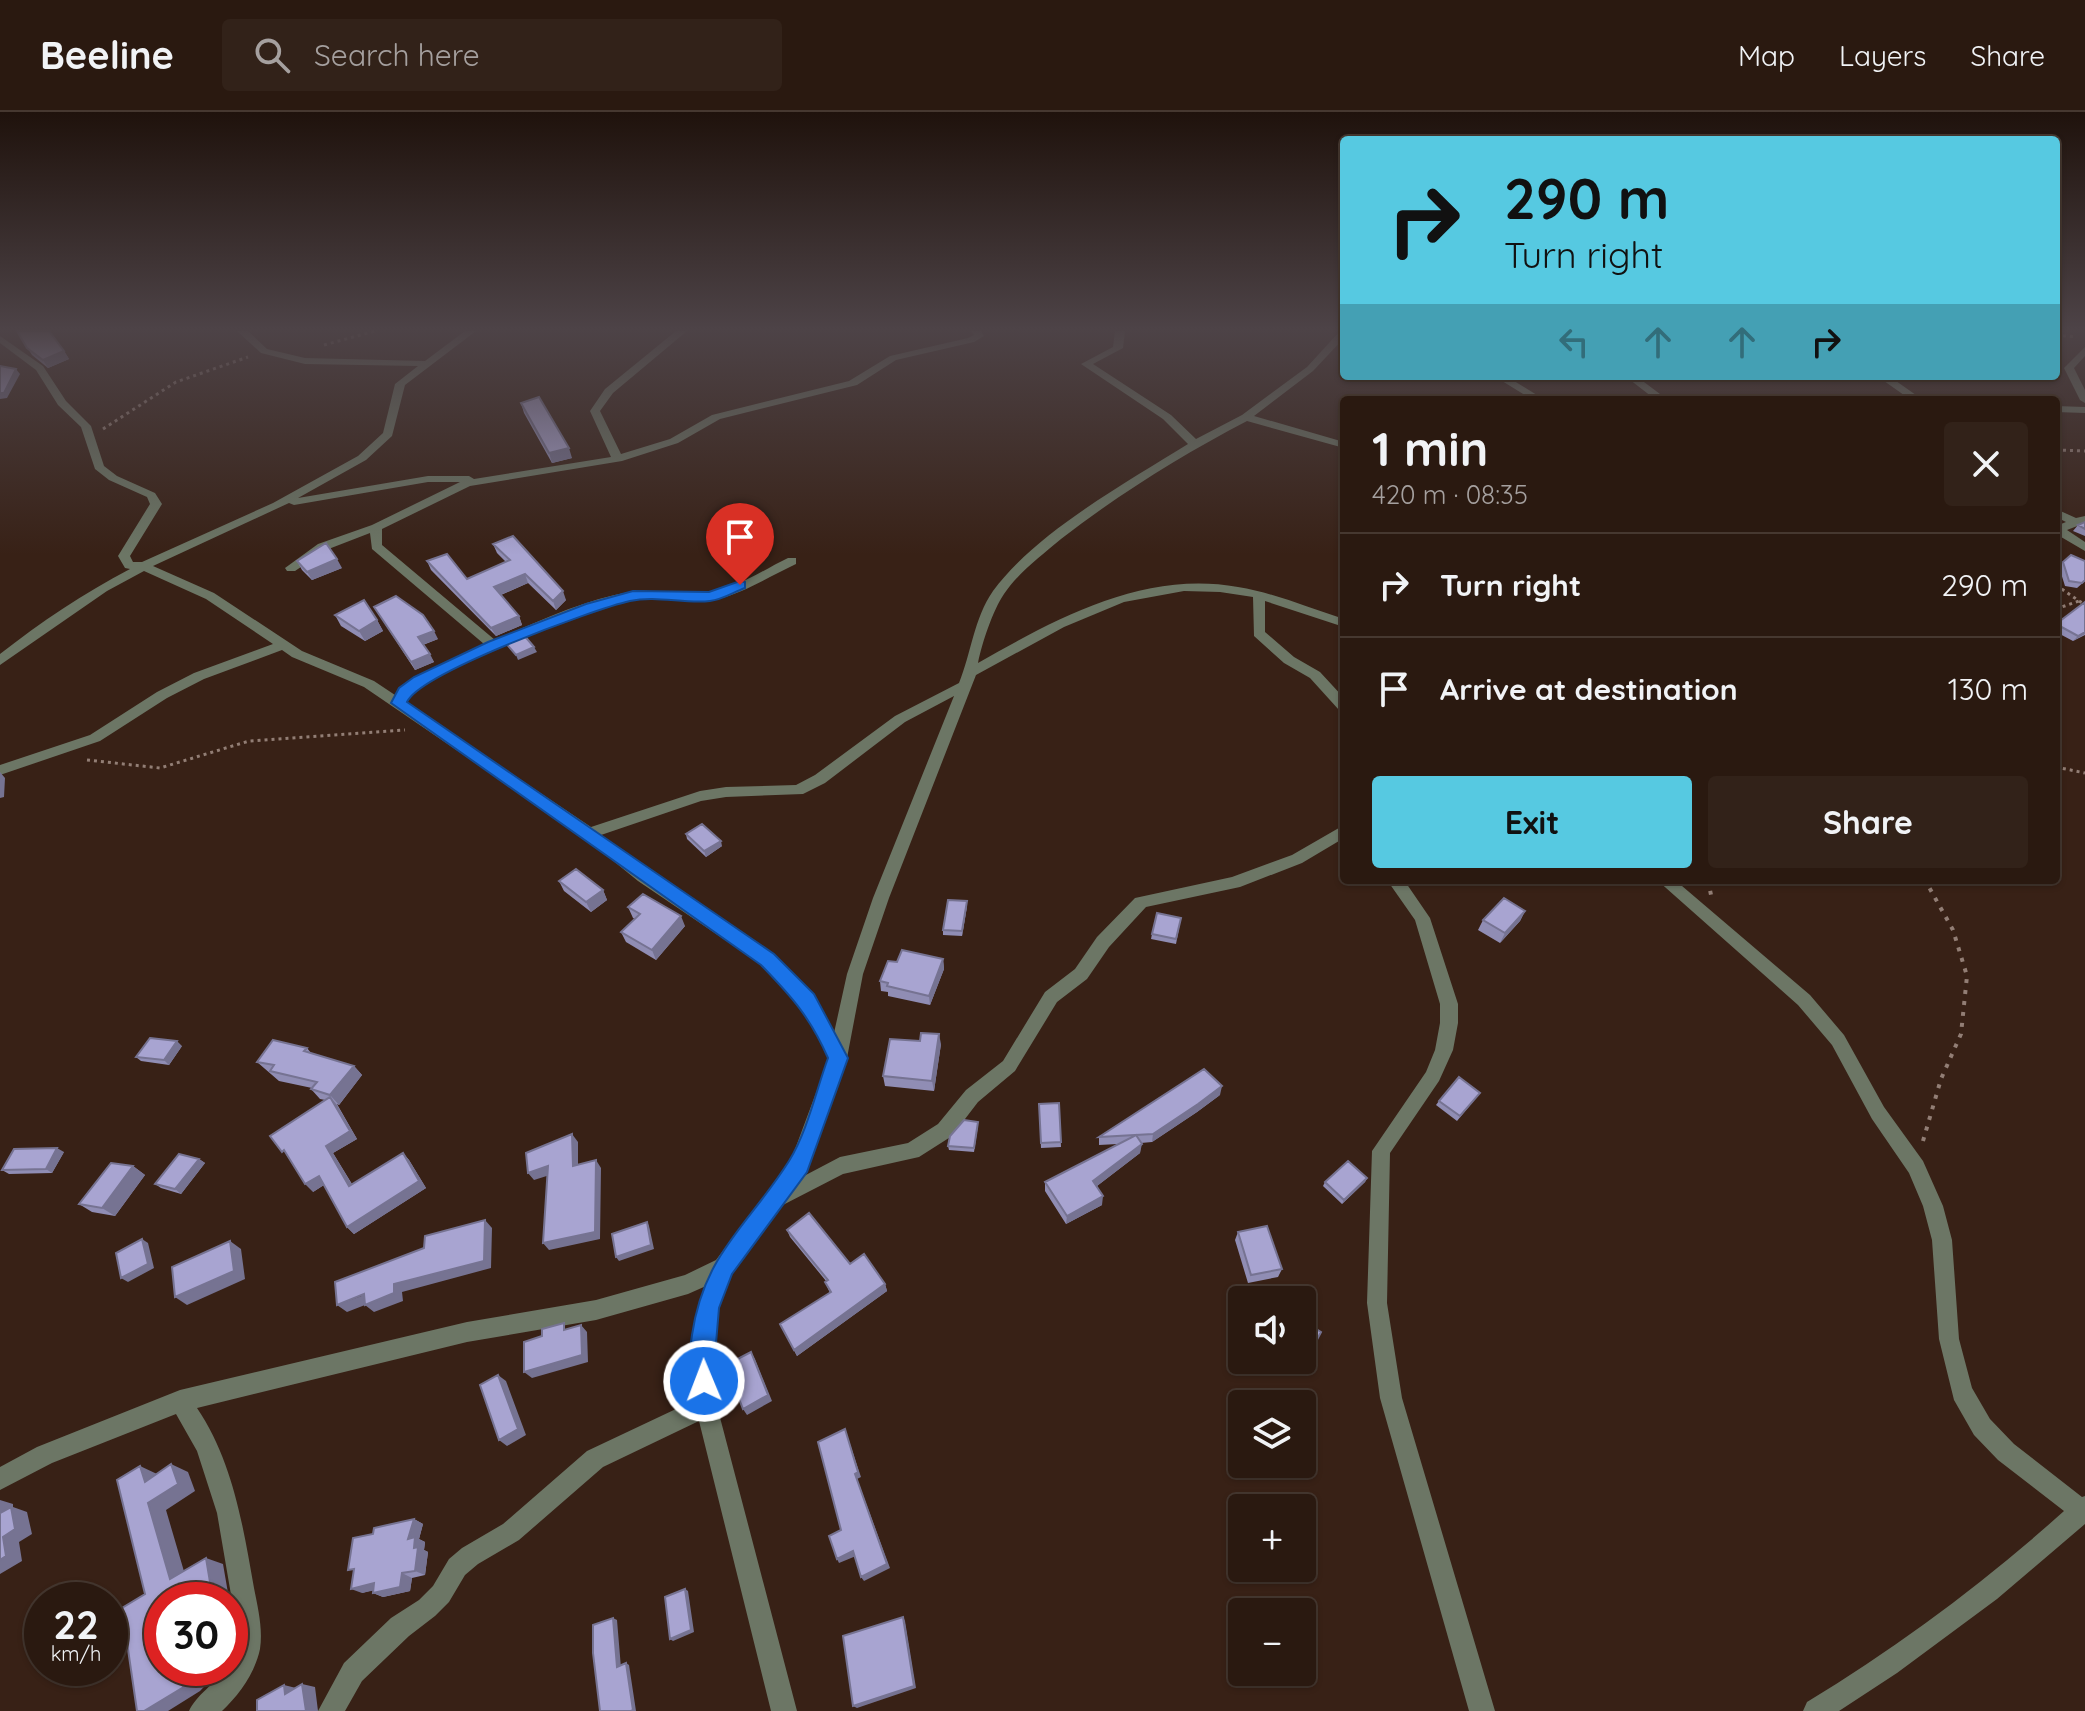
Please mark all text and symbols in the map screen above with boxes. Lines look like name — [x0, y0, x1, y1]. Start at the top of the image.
search box — [222, 19, 782, 91]
text: Beeline — [40, 31, 174, 79]
icon: search — [250, 33, 294, 77]
text: Search here — [314, 36, 480, 74]
text: Map — [1738, 38, 1795, 73]
text: Layers — [1839, 38, 1926, 73]
text: Share — [1970, 38, 2045, 73]
text: 290 m — [1504, 163, 1669, 233]
icon: right — [1372, 168, 1476, 272]
text: Turn right — [1504, 232, 1663, 277]
icon: left — [1552, 320, 1596, 364]
icon: ahead — [1636, 320, 1680, 364]
icon: ahead — [1720, 320, 1764, 364]
icon: right — [1804, 320, 1848, 364]
text: 1 min — [1372, 418, 1488, 478]
button: close — [1944, 422, 2028, 506]
text: 420 m · 08:35 — [1372, 478, 1528, 511]
pin — [706, 503, 774, 585]
icon: arrive — [718, 515, 762, 559]
icon: right — [1372, 563, 1416, 607]
text: Turn right — [1440, 566, 1581, 604]
text: 290 m — [1941, 566, 2028, 604]
icon: arrive — [1372, 667, 1416, 711]
text: Arrive at destination — [1440, 670, 1738, 708]
text: 130 m — [1948, 670, 2028, 708]
button: Exit — [1372, 776, 1692, 868]
button: Share — [1708, 776, 2028, 868]
map controls — [1228, 1286, 1316, 1686]
button: sound — [1228, 1286, 1316, 1374]
position arrow — [662, 1339, 746, 1423]
button: layers — [1228, 1390, 1316, 1478]
button: + — [1228, 1494, 1316, 1582]
speed limit sign: 30 — [144, 1582, 248, 1686]
button: − — [1228, 1598, 1316, 1686]
text: 22 — [53, 1599, 99, 1649]
text: km/h — [51, 1641, 101, 1666]

